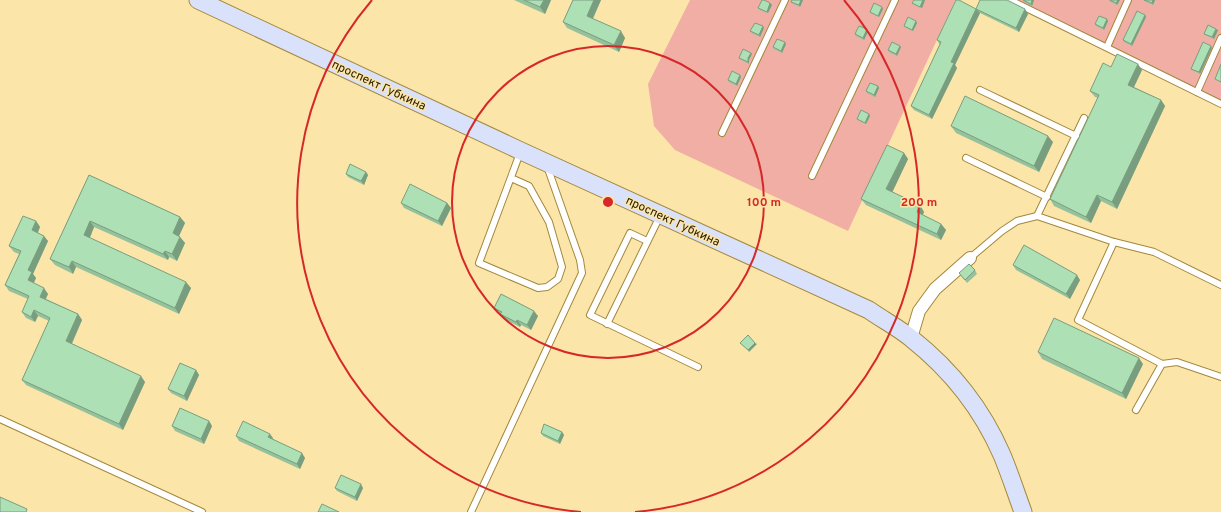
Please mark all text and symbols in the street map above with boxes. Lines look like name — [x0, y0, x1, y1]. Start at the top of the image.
street label: проспект Губкина — [329, 57, 428, 115]
street label: проспект Губкина — [623, 193, 722, 251]
centre of rings — [601, 195, 615, 209]
text: 100 m — [747, 195, 781, 211]
text: 200 m — [901, 195, 937, 211]

